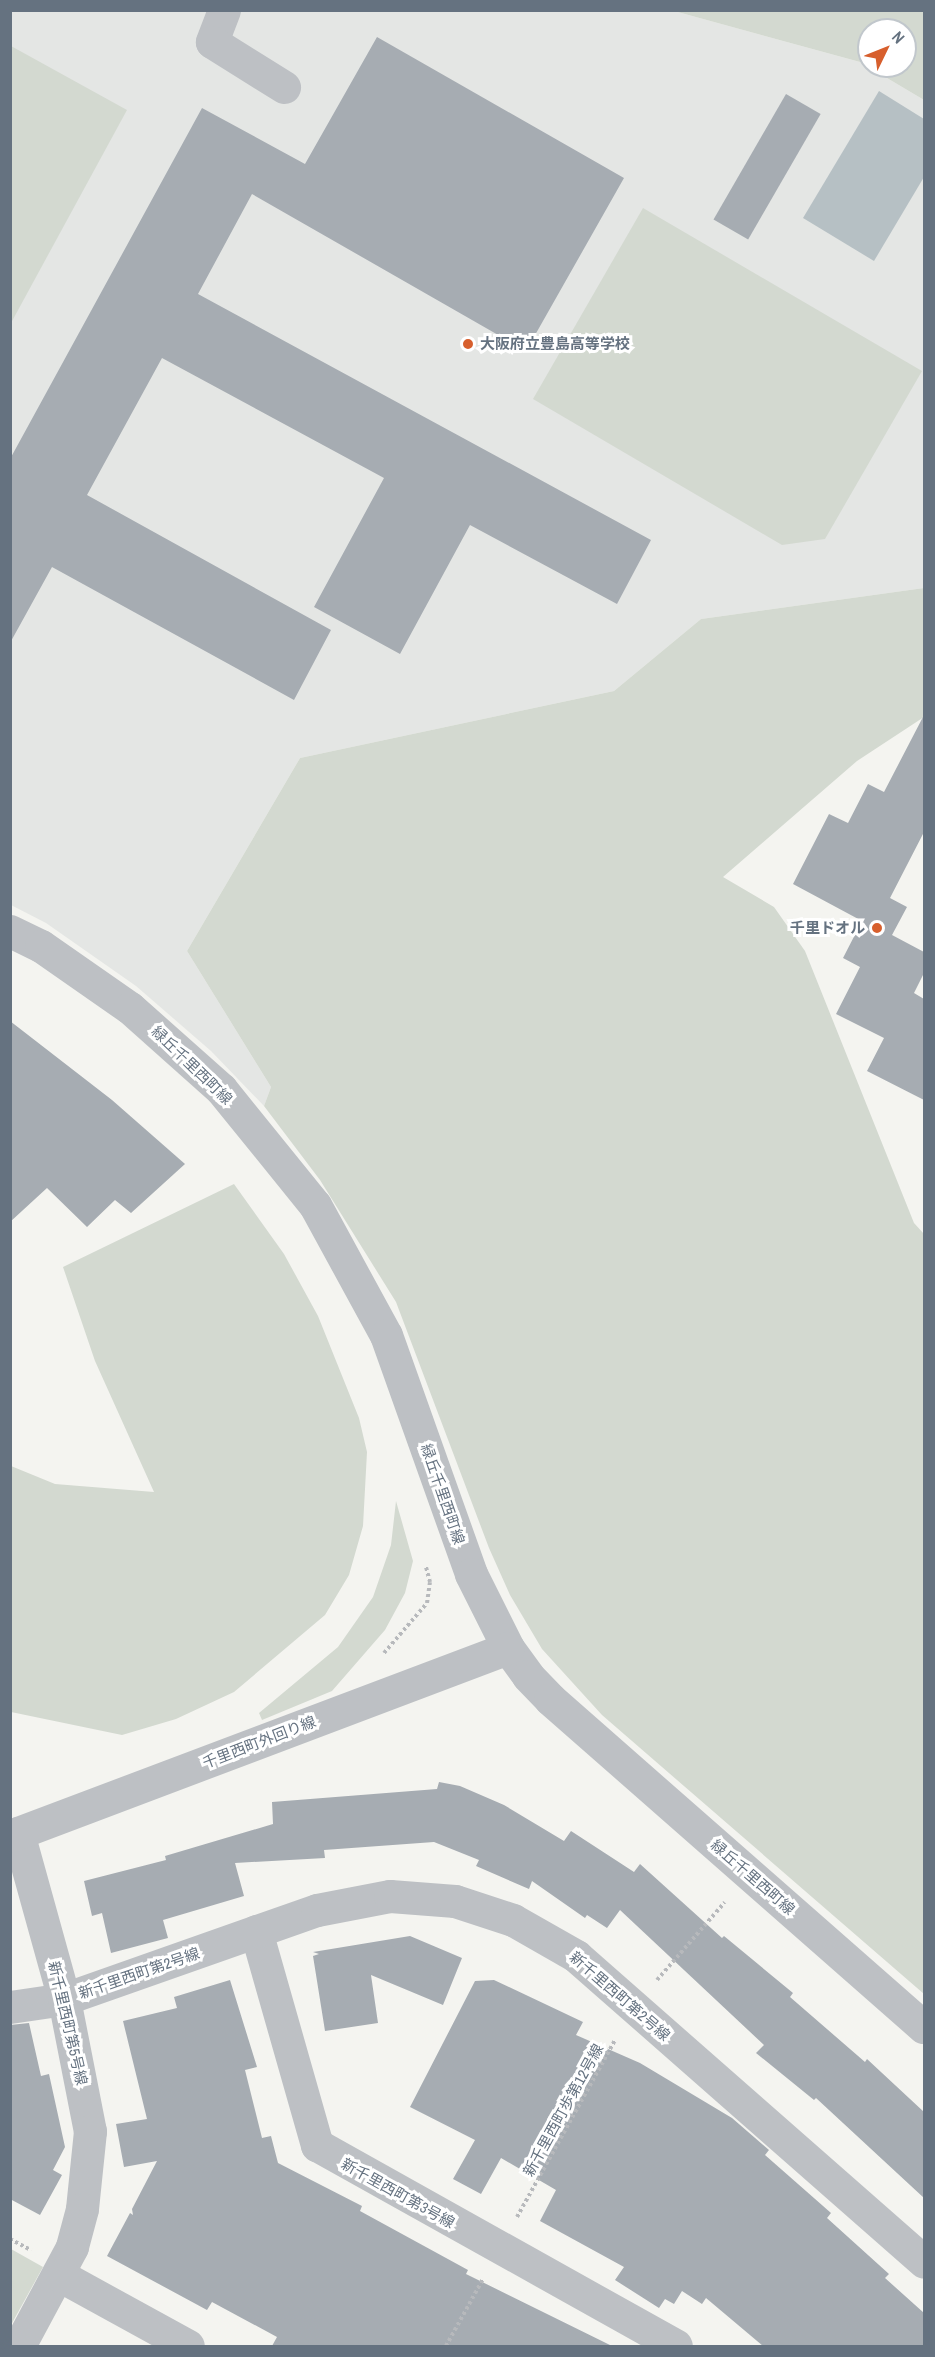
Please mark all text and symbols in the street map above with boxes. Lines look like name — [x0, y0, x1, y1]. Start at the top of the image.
north arrow — [857, 18, 917, 78]
text: N — [887, 26, 910, 48]
place label: 大阪府立豊島高等学校 — [480, 335, 630, 353]
marker: 大阪府立豊島高等学校 — [461, 337, 475, 351]
place label: 千里ドオル — [790, 919, 865, 937]
marker: 千里ドオル — [870, 921, 884, 935]
street label: 緑丘千里西町線 — [148, 1022, 236, 1108]
street label: 緑丘千里西町線 — [417, 1441, 469, 1547]
street label: 千里西町外回り線 — [200, 1712, 318, 1772]
street label: 緑丘千里西町線 — [707, 1836, 799, 1918]
street label: 新千里西町第2号線 — [76, 1944, 202, 2002]
street label: 新千里西町第2号線 — [566, 1948, 674, 2044]
street label: 新千里西町第5号線 — [45, 1959, 91, 2087]
street label: 新千里西町歩第12号線 — [519, 2041, 607, 2179]
street label: 新千里西町第3号線 — [338, 2154, 458, 2232]

